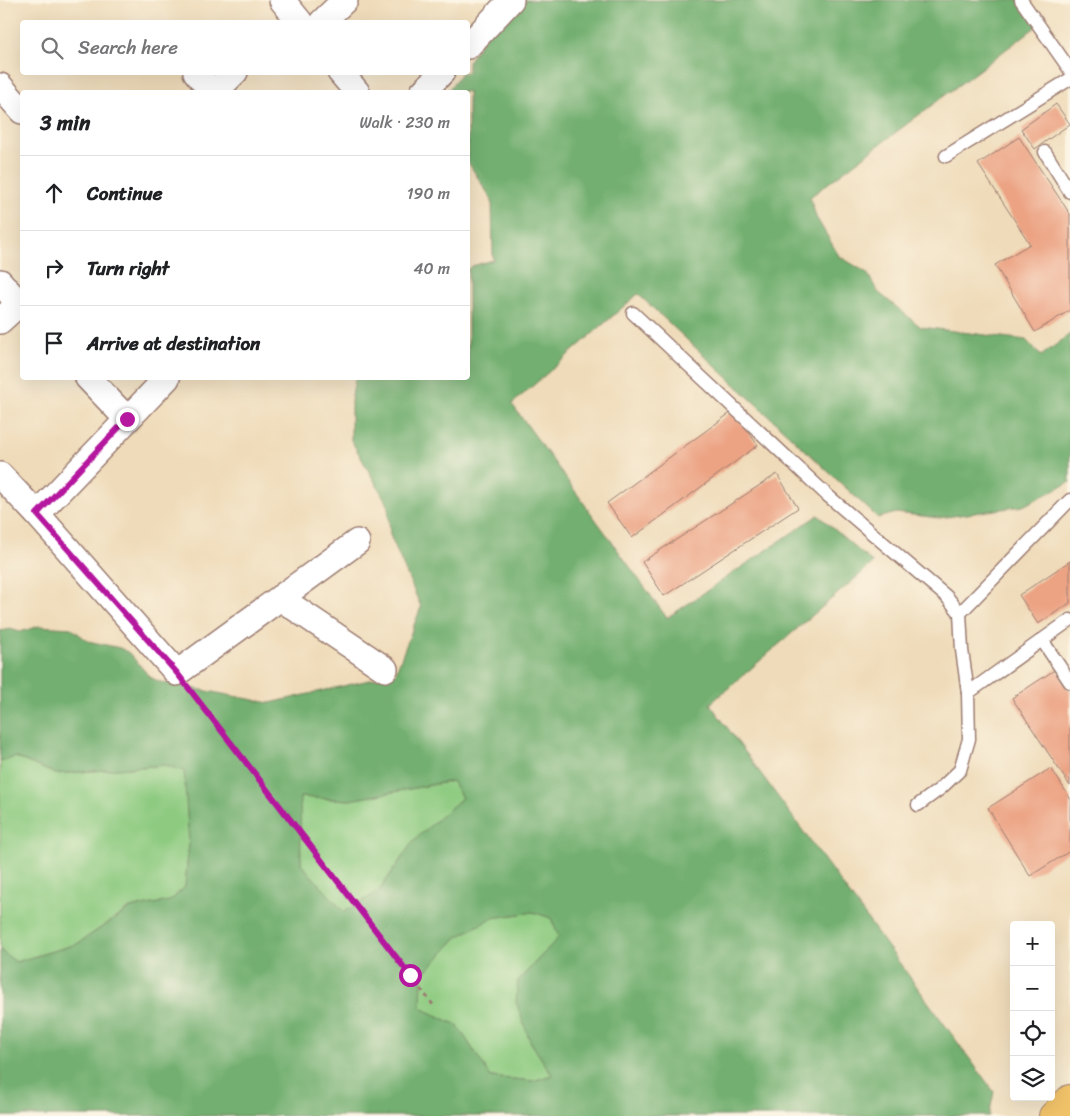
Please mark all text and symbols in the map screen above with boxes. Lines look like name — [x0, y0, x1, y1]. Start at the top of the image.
search box — [20, 20, 470, 75]
text: Search here — [78, 31, 178, 64]
icon: search — [38, 34, 66, 62]
text: 3 min — [40, 104, 90, 142]
text: Walk · 230 m — [359, 108, 450, 137]
text: Continue — [87, 177, 163, 210]
icon: ahead — [40, 179, 68, 207]
text: 190 m — [407, 179, 450, 208]
text: Turn right — [87, 252, 169, 285]
icon: right — [40, 254, 68, 282]
text: 40 m — [413, 254, 450, 283]
text: Arrive at destination — [87, 327, 260, 360]
icon: arrive — [40, 329, 68, 357]
route end — [116, 408, 139, 431]
map controls — [1010, 921, 1055, 1101]
button: + — [1010, 921, 1055, 966]
route start — [399, 964, 422, 987]
button: − — [1010, 966, 1055, 1011]
button: locate — [1010, 1011, 1055, 1056]
button: layers — [1010, 1056, 1055, 1101]

